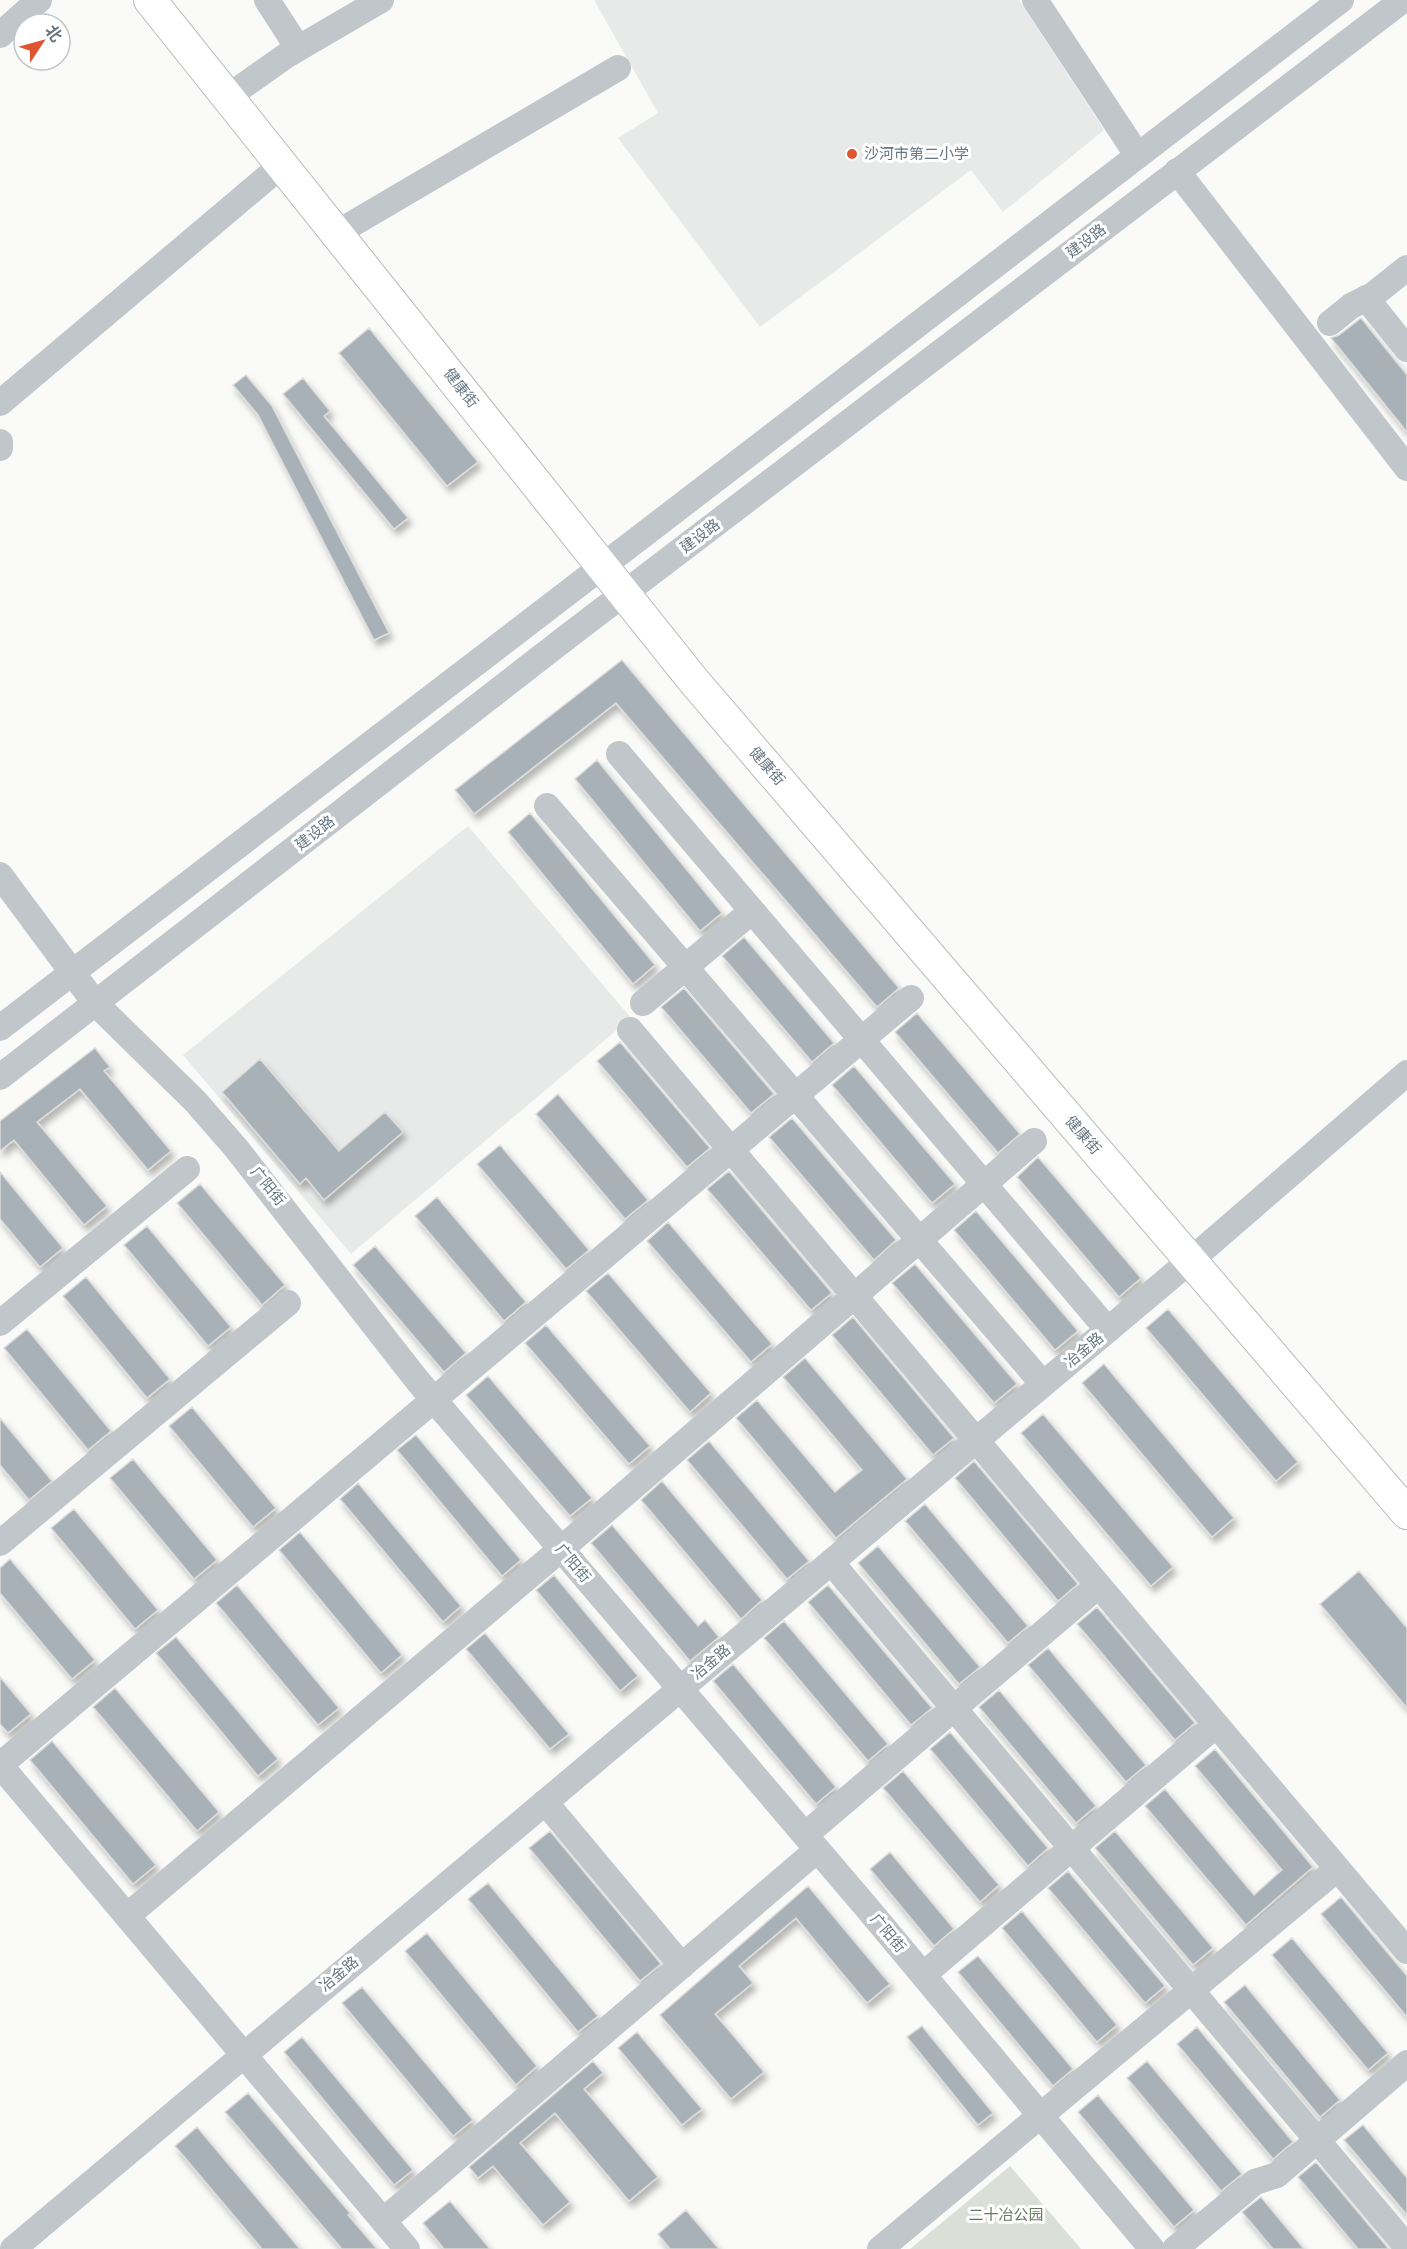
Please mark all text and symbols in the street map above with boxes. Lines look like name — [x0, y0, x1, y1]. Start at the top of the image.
north arrow — [12, 12, 72, 72]
text: 北 — [41, 21, 67, 46]
place label: 沙河市第二小学 — [864, 144, 969, 162]
marker: 沙河市第二小学 — [845, 147, 859, 161]
street label: 建设路 — [1062, 219, 1109, 261]
street label: 健康街 — [441, 364, 483, 411]
street label: 建设路 — [676, 514, 723, 556]
street label: 健康街 — [746, 742, 789, 788]
street label: 建设路 — [291, 811, 338, 853]
street label: 健康街 — [1062, 1111, 1105, 1157]
street label: 广阳街 — [248, 1162, 290, 1209]
street label: 冶金路 — [1060, 1328, 1106, 1371]
street label: 广阳街 — [552, 1539, 595, 1585]
street label: 冶金路 — [687, 1640, 733, 1683]
street label: 广阳街 — [867, 1909, 910, 1955]
street label: 冶金路 — [315, 1952, 361, 1995]
park label: 二十冶公园 — [968, 2205, 1044, 2223]

